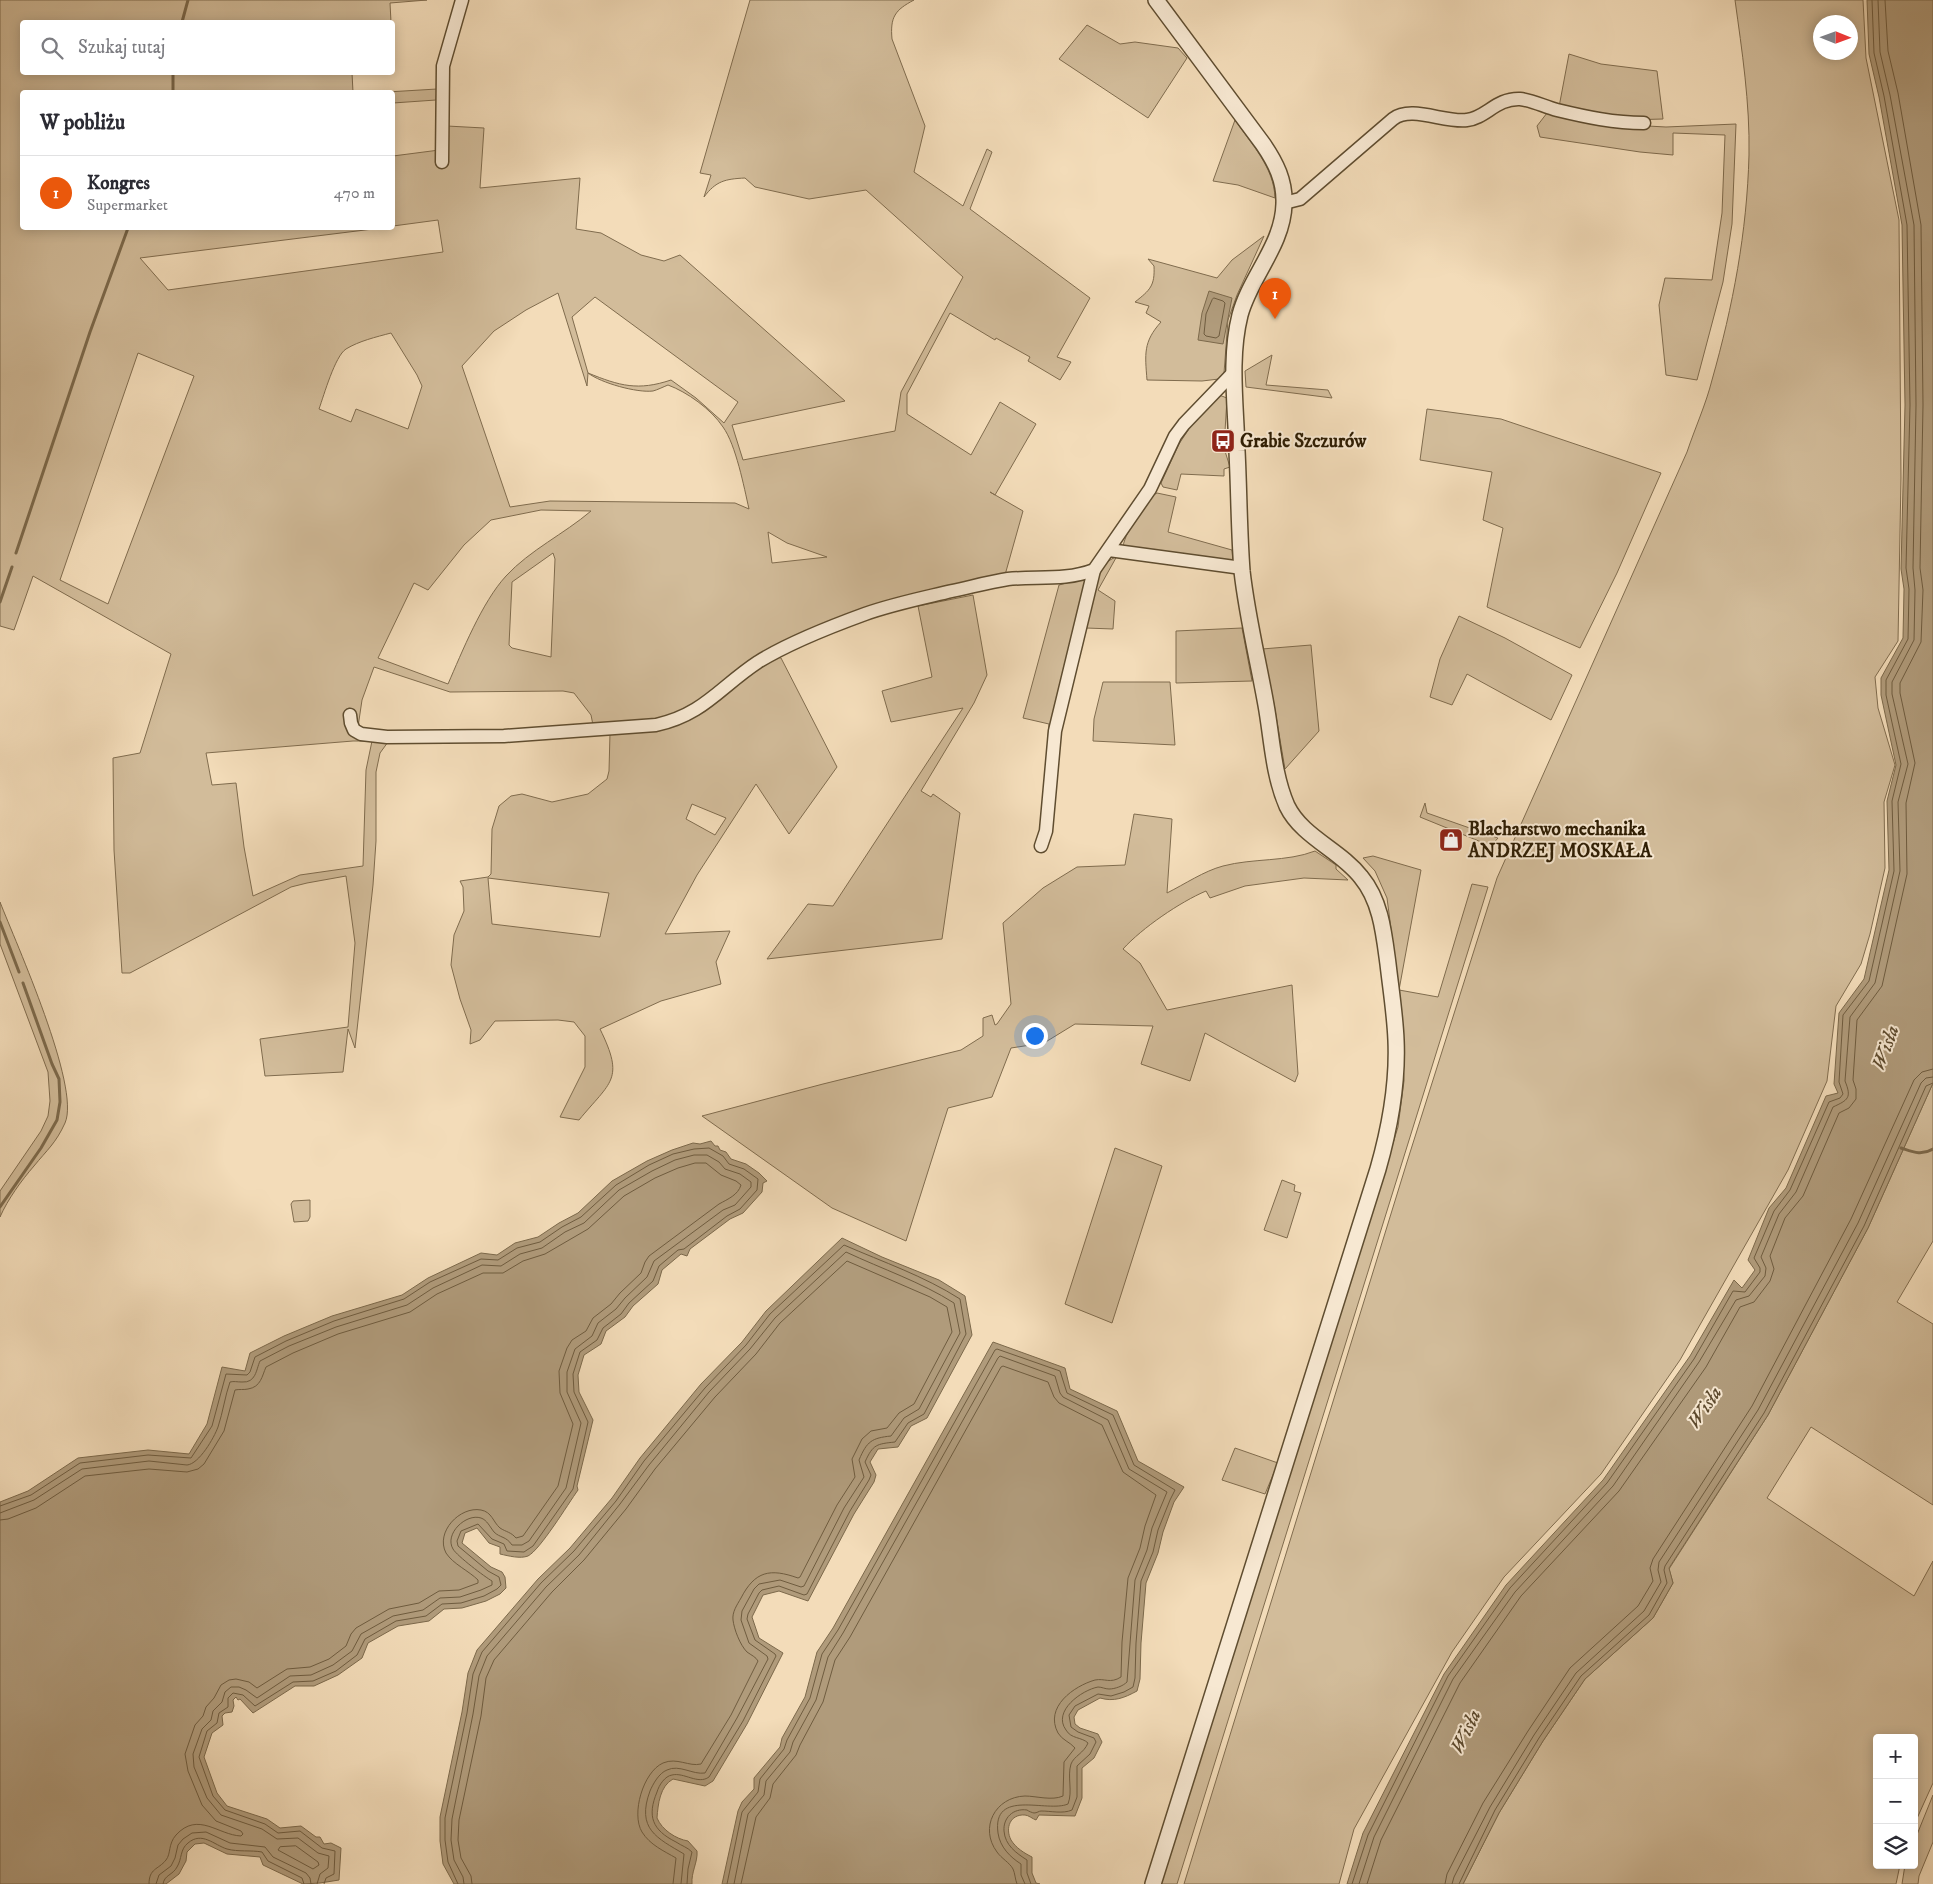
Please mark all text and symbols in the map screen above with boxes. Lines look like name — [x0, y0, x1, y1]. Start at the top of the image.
north arrow — [1813, 15, 1858, 60]
search box — [20, 20, 395, 75]
icon: search — [38, 34, 66, 62]
text: Szukaj tutaj — [78, 36, 165, 59]
text: W pobliżu — [40, 110, 125, 136]
text: Kongres — [87, 172, 150, 195]
text: 1 — [53, 183, 59, 203]
text: 470 m — [334, 183, 375, 203]
text: Supermarket — [87, 195, 168, 215]
pin: 1 — [1259, 278, 1291, 319]
bus stop icon: Grabie Szczurów — [1210, 428, 1236, 454]
place label: Grabie Szczurów — [1240, 430, 1367, 453]
place label: Blacharstwo mechanika ANDRZEJ MOSKAŁA — [1467, 818, 1653, 863]
shop icon: Blacharstwo mechanika ANDRZEJ MOSKAŁA — [1438, 827, 1464, 853]
water label: Wisła — [1866, 1022, 1906, 1074]
your location — [1022, 1023, 1048, 1049]
water label: Wisła — [1682, 1382, 1728, 1434]
water label: Wisła — [1445, 1706, 1487, 1758]
map controls — [1873, 1734, 1918, 1869]
button: + — [1873, 1734, 1918, 1779]
button: − — [1873, 1779, 1918, 1824]
button: layers — [1873, 1824, 1918, 1869]

